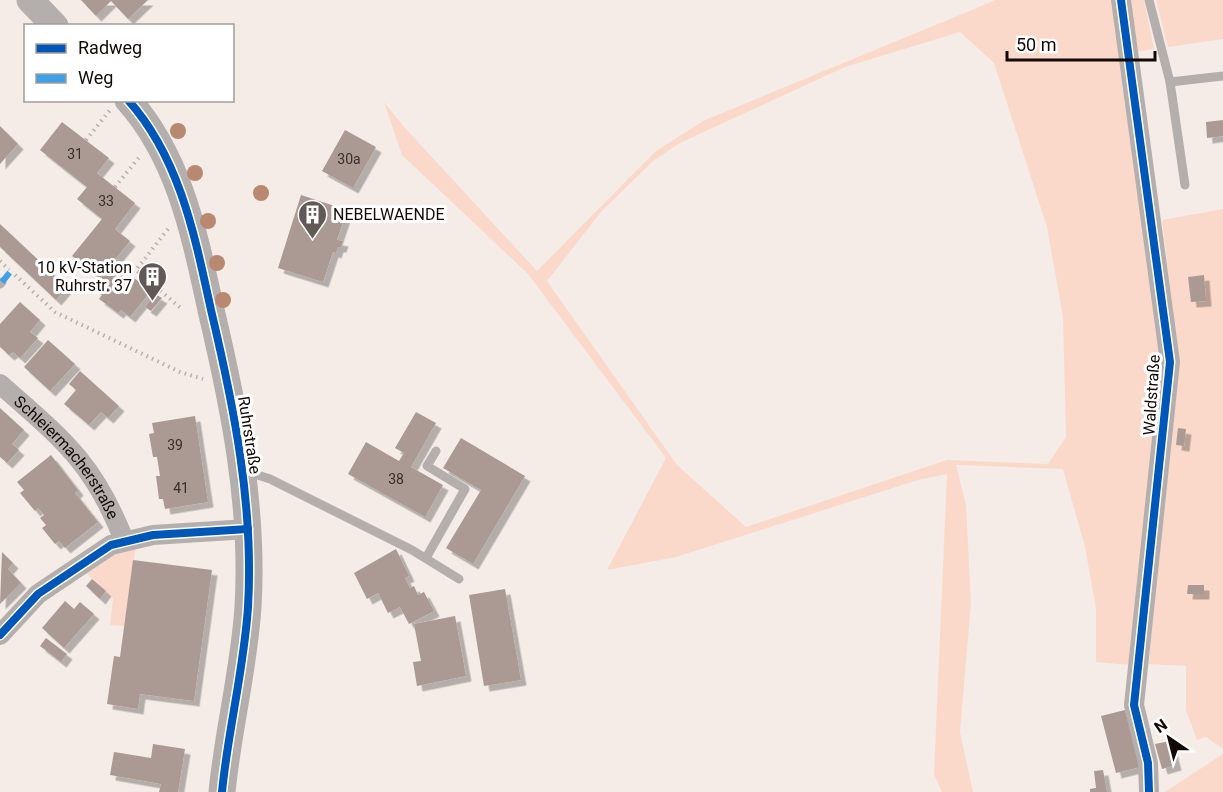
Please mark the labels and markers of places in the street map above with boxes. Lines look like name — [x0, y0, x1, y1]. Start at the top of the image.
building icon: NEBELWAENDE — [296, 198, 328, 240]
place label: NEBELWAENDE — [333, 205, 444, 224]
place label: 10 kV-Station Ruhrstr. 37 — [37, 258, 132, 295]
building icon: 10 kV-Station Ruhrstr. 37 — [137, 260, 169, 302]

